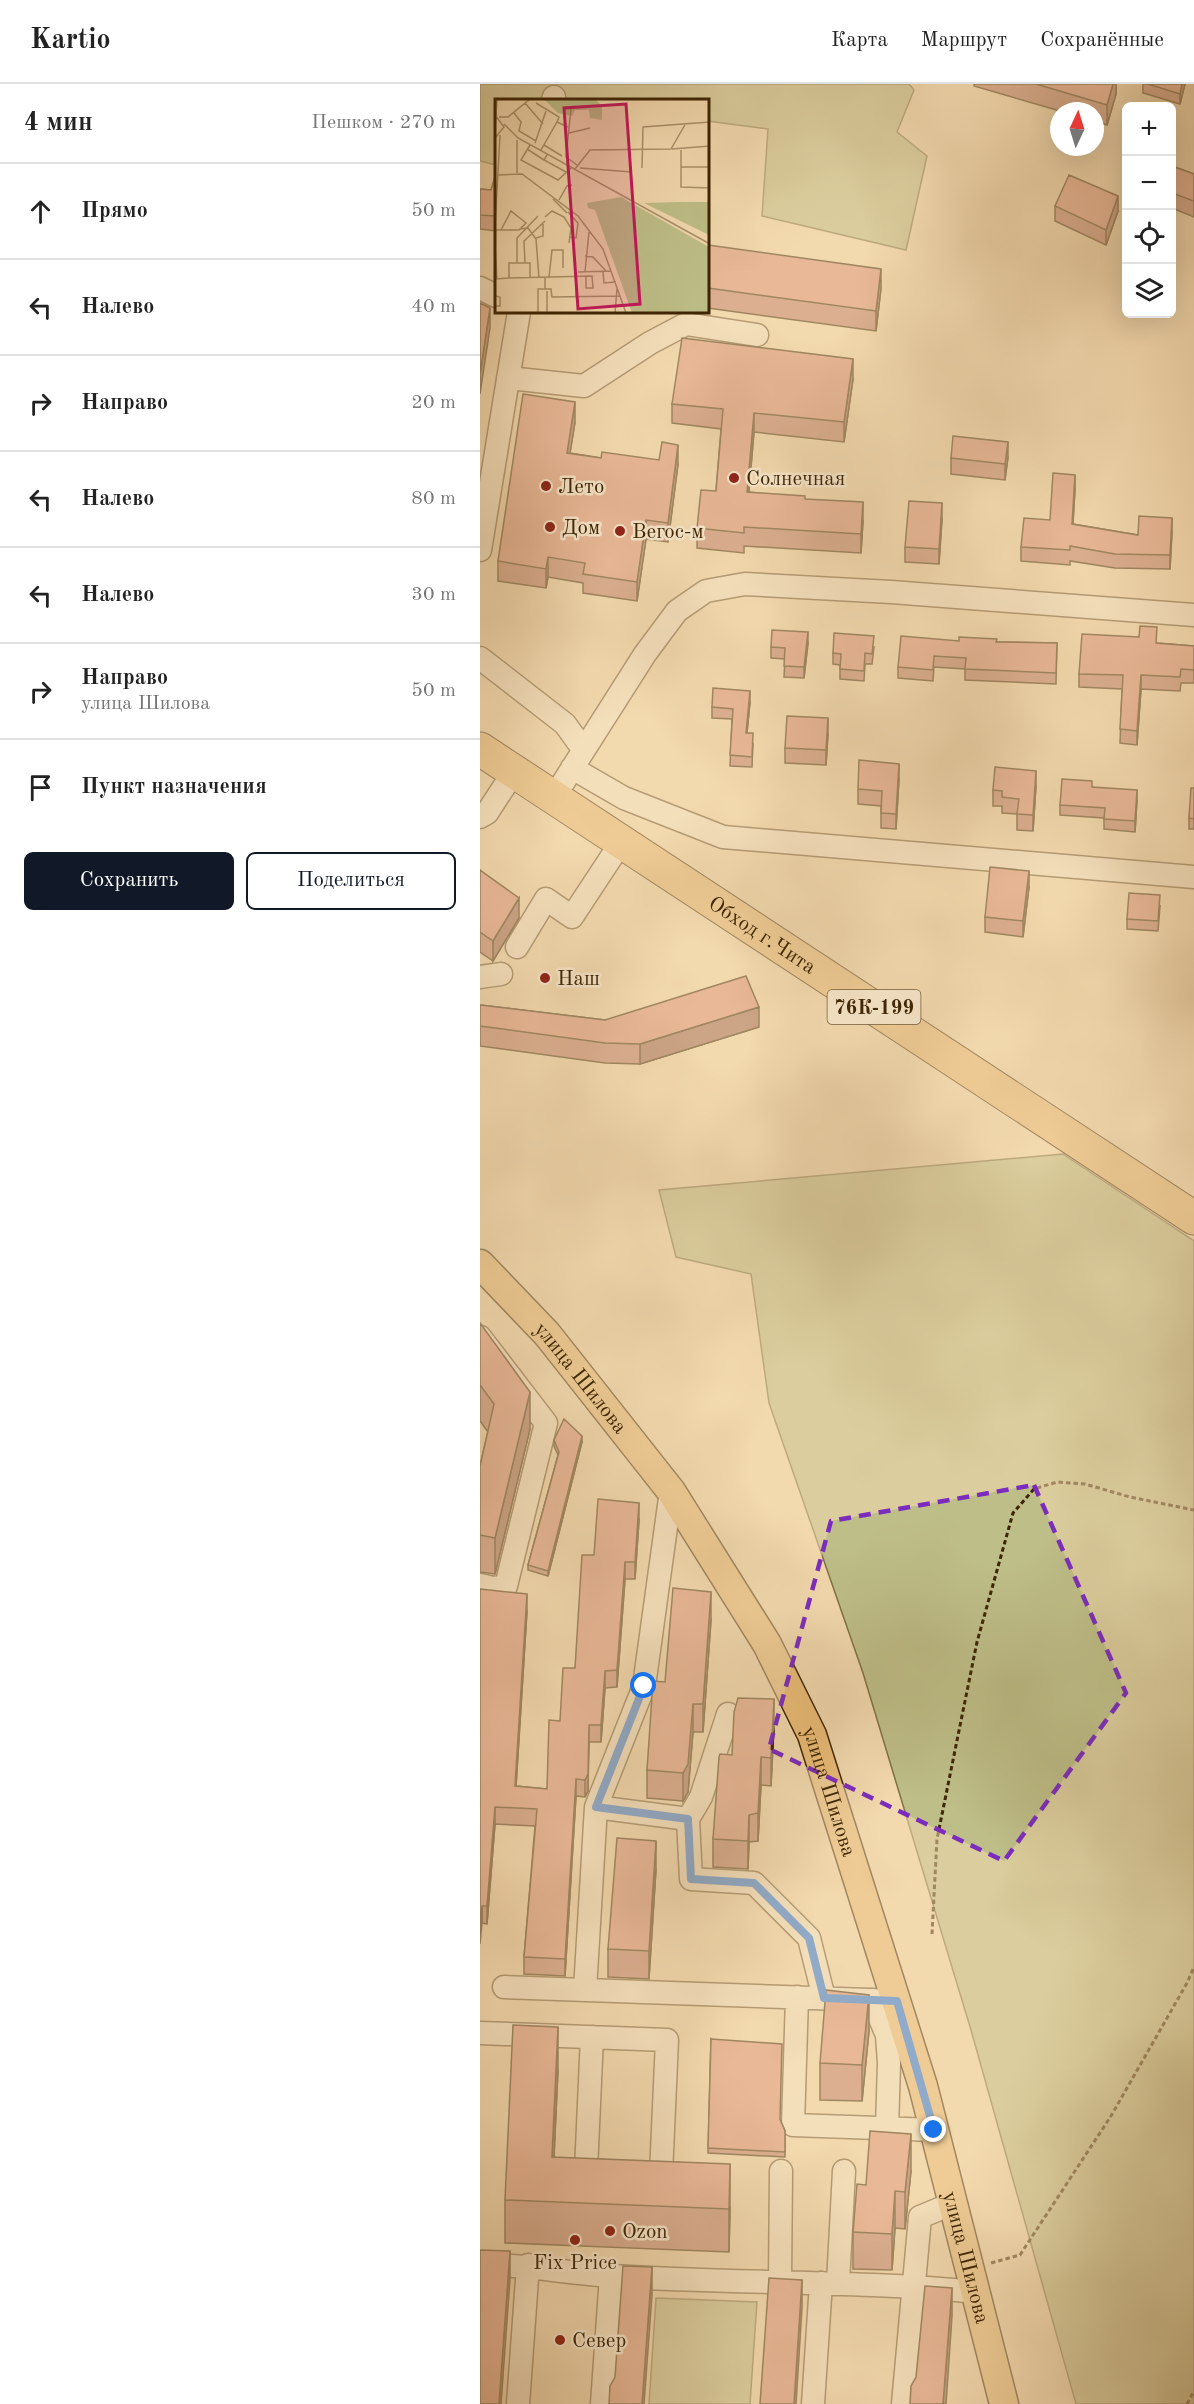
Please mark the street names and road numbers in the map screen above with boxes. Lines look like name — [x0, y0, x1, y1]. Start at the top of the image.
street label: Обход г.Чита — [704, 893, 819, 979]
road number: 76К-199 — [828, 990, 920, 1024]
street label: улица Шилова — [530, 1319, 630, 1438]
street label: улица Шилова — [797, 1723, 859, 1859]
street label: улица Шилова — [938, 2189, 992, 2326]

